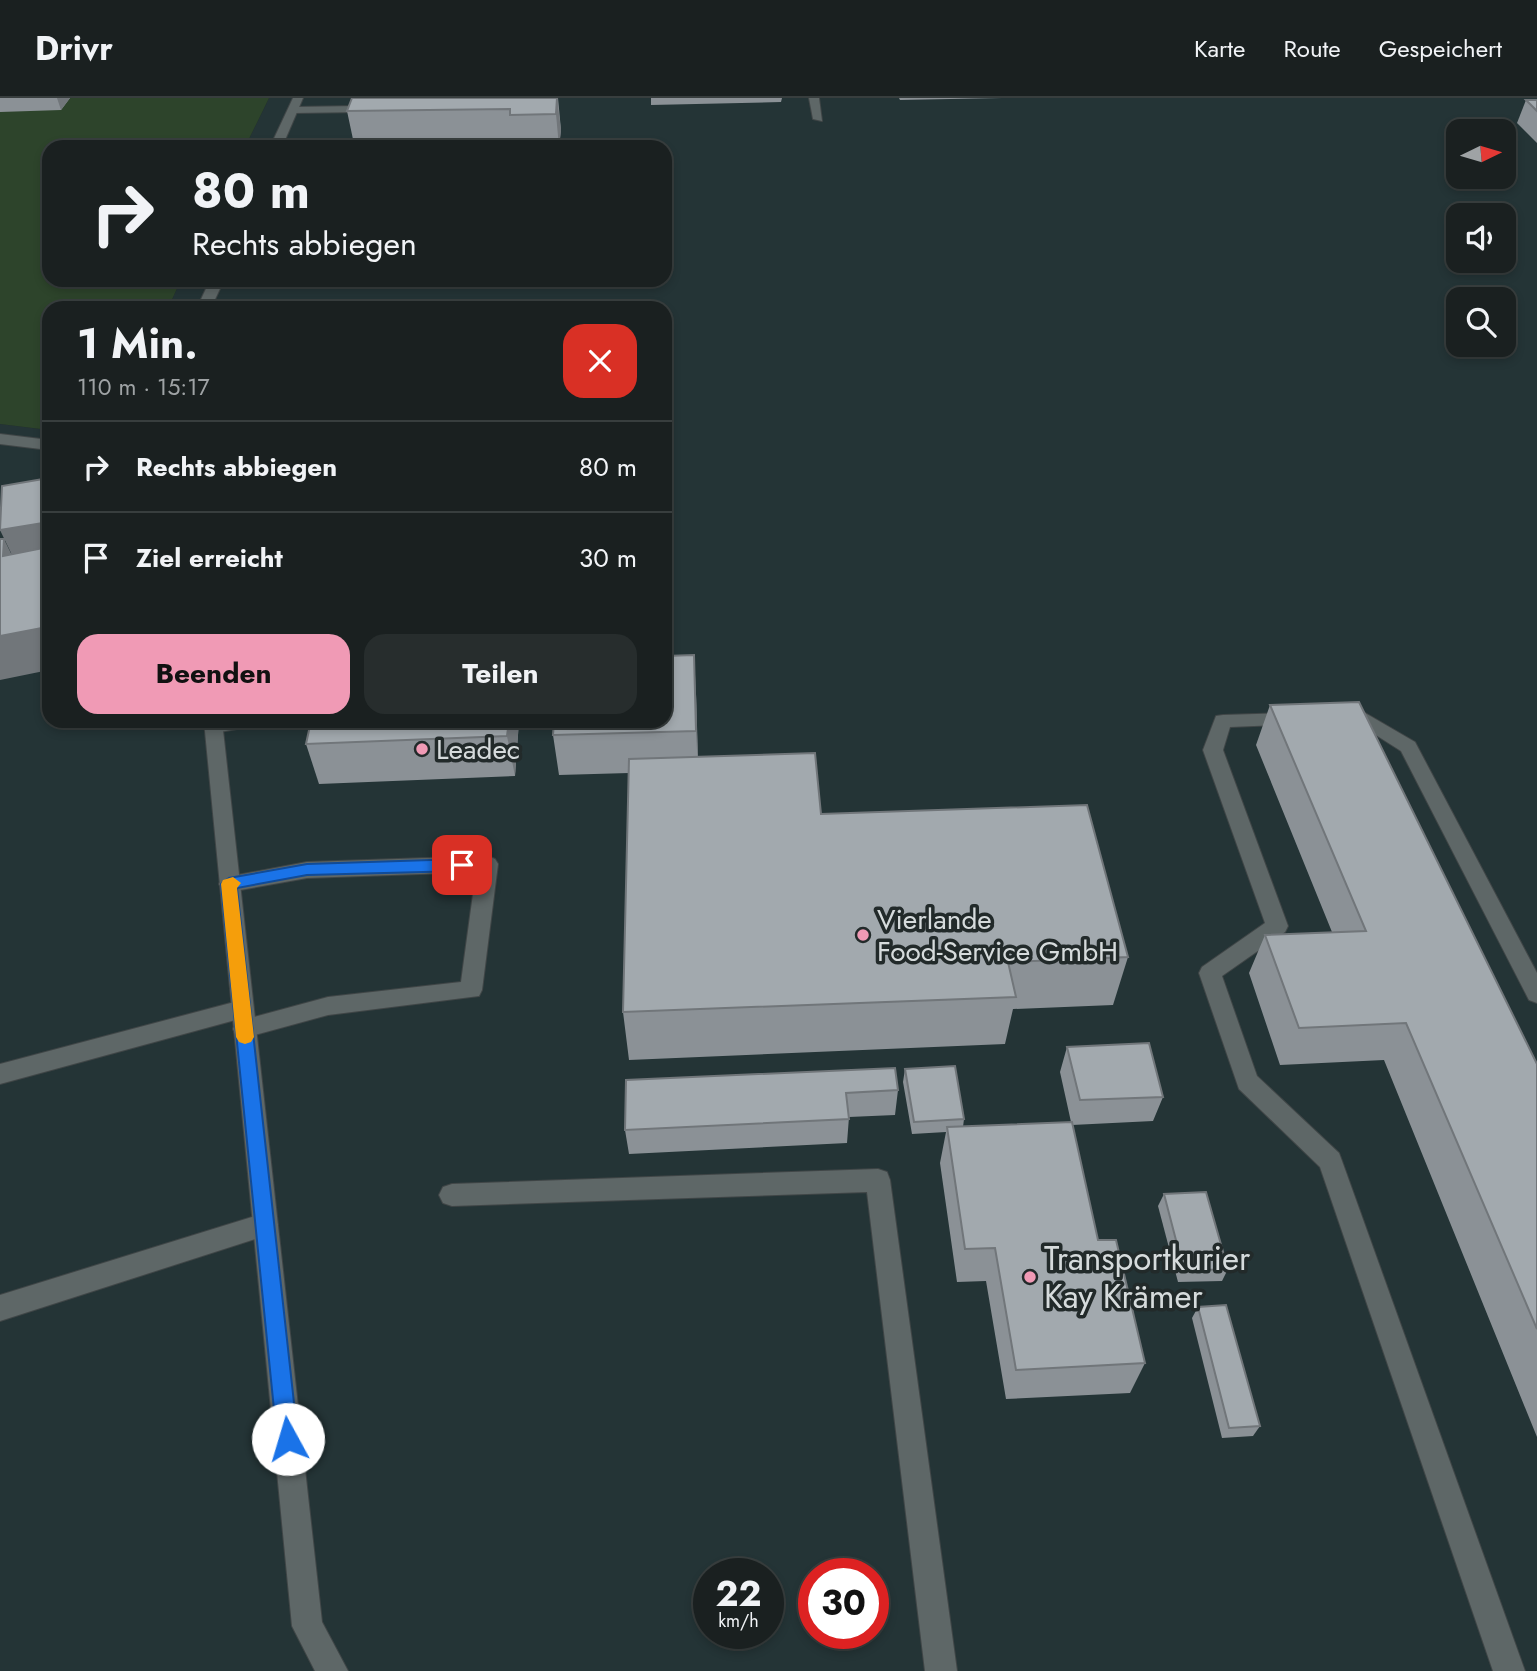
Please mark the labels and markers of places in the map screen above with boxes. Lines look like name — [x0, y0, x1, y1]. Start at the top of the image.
place label: Leadec — [436, 729, 520, 770]
marker: Leadec — [414, 741, 430, 757]
pin — [432, 835, 492, 895]
place label: Vierlande Food-Service GmbH — [877, 899, 1118, 972]
marker: Vierlande Food-Service GmbH — [855, 927, 871, 943]
place label: Transportkurier Kay Krämer — [1044, 1235, 1251, 1320]
marker: Transportkurier Kay Krämer — [1022, 1269, 1038, 1285]

